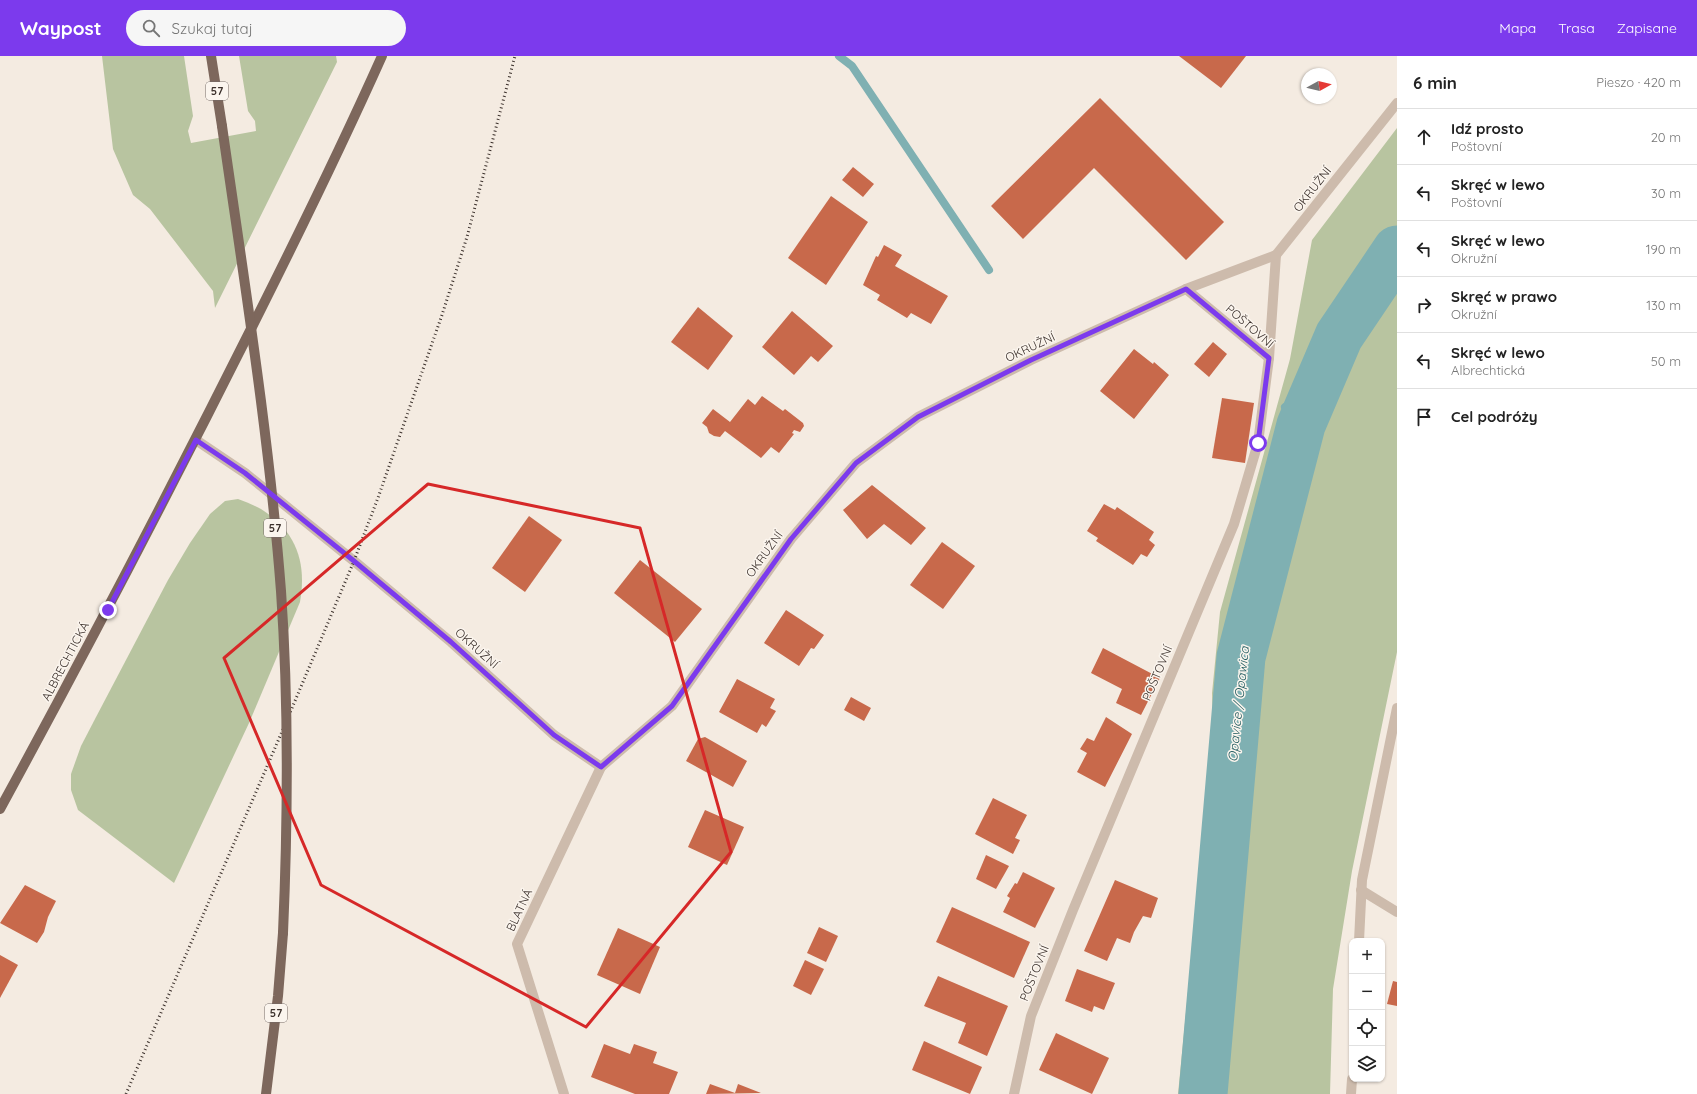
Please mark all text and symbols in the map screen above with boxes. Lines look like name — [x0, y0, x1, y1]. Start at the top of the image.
search box — [126, 10, 406, 46]
text: Waypost — [20, 16, 102, 40]
icon: search — [140, 17, 162, 39]
text: Szukaj tutaj — [172, 19, 253, 38]
text: Mapa — [1499, 19, 1536, 37]
text: Trasa — [1558, 19, 1595, 37]
text: Zapisane — [1617, 19, 1677, 37]
north arrow — [1301, 68, 1337, 104]
text: 6 min — [1413, 72, 1457, 93]
text: Pieszo · 420 m — [1596, 74, 1681, 90]
road number: 57 — [206, 82, 228, 100]
text: Idź prosto — [1451, 119, 1524, 138]
icon: ahead — [1413, 126, 1435, 148]
text: 20 m — [1651, 129, 1681, 145]
text: Poštovní — [1451, 138, 1502, 154]
street label: OKRUŽNÍ — [1290, 163, 1335, 215]
text: Skręć w lewo — [1451, 175, 1545, 194]
icon: left — [1413, 182, 1435, 204]
text: 30 m — [1651, 185, 1681, 201]
text: Poštovní — [1451, 194, 1502, 210]
text: Skręć w lewo — [1451, 231, 1545, 250]
icon: left — [1413, 238, 1435, 260]
text: 190 m — [1646, 241, 1681, 257]
text: Okružní — [1451, 250, 1497, 266]
text: Skręć w prawo — [1451, 287, 1557, 306]
icon: right — [1413, 294, 1435, 316]
text: 130 m — [1646, 297, 1681, 313]
street label: POŠTOVNÍ — [1223, 301, 1278, 352]
text: Okružní — [1451, 306, 1497, 322]
street label: OKRUŽNÍ — [1003, 329, 1058, 365]
text: Skręć w lewo — [1451, 343, 1545, 362]
icon: left — [1413, 350, 1435, 372]
text: 50 m — [1651, 353, 1681, 369]
text: Albrechtická — [1451, 362, 1525, 378]
icon: arrive — [1413, 406, 1435, 428]
text: Cel podróży — [1451, 407, 1538, 426]
route start — [1249, 434, 1267, 452]
road number: 57 — [264, 519, 286, 537]
street label: OKRUŽNÍ — [742, 527, 786, 580]
route end — [99, 601, 117, 619]
street label: ALBRECHTICKÁ — [38, 619, 92, 703]
street label: OKRUŽNÍ — [452, 625, 503, 672]
street label: POŠTOVNÍ — [1139, 642, 1176, 703]
water label: Opavice / Opawica — [1224, 644, 1252, 763]
street label: BLATNÁ — [503, 886, 535, 934]
map controls — [1349, 938, 1385, 1082]
button: + — [1349, 938, 1385, 974]
street label: POŠTOVNÍ — [1016, 942, 1052, 1003]
button: − — [1349, 974, 1385, 1010]
road number: 57 — [265, 1004, 287, 1022]
button: locate — [1349, 1010, 1385, 1046]
button: layers — [1349, 1046, 1385, 1082]

